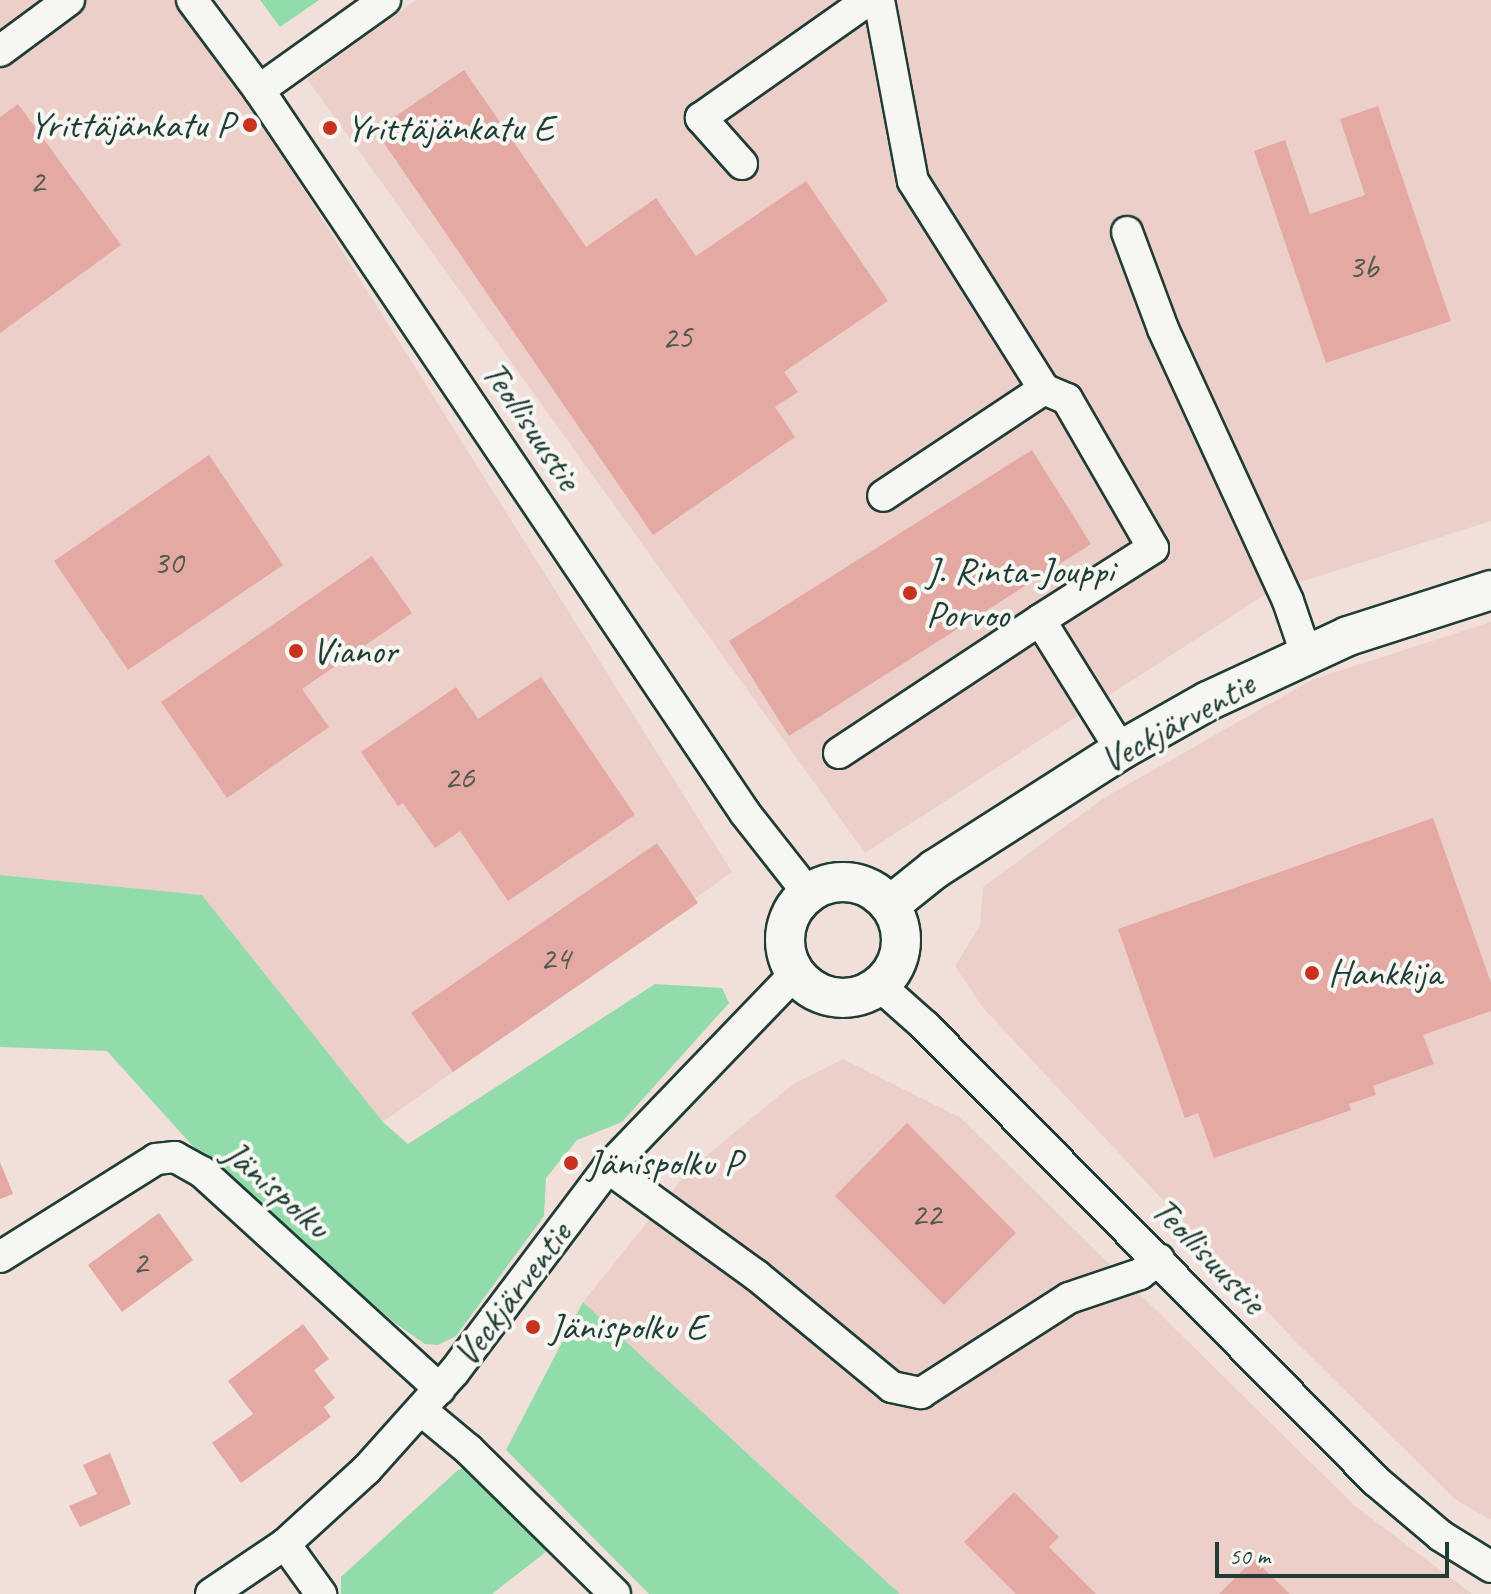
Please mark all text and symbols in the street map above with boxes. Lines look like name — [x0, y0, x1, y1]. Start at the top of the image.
place label: Yrittäjänkatu P — [29, 102, 234, 148]
place label: Yrittäjänkatu E — [346, 105, 553, 151]
marker: Yrittäjänkatu P — [241, 116, 259, 134]
marker: Yrittäjänkatu E — [321, 119, 339, 137]
house number: 2 — [29, 161, 45, 201]
house number: 3b — [1348, 247, 1378, 287]
house number: 25 — [662, 317, 692, 357]
street label: Teollisuustie — [472, 352, 592, 498]
house number: 30 — [153, 543, 183, 583]
place label: J. Rinta-Jouppi Porvoo — [926, 548, 1114, 638]
marker: J. Rinta-Jouppi Porvoo — [901, 584, 919, 602]
place label: Vianor — [312, 628, 397, 674]
marker: Vianor — [287, 642, 305, 660]
street label: Veckjärventie — [1092, 661, 1262, 783]
house number: 26 — [444, 757, 474, 797]
house number: 24 — [540, 938, 570, 978]
place label: Hankkija — [1328, 950, 1441, 996]
marker: Hankkija — [1303, 964, 1321, 982]
street label: Jänispolku — [214, 1130, 340, 1248]
place label: Jänispolku P — [587, 1140, 741, 1186]
marker: Jänispolku P — [562, 1154, 580, 1172]
street label: Teollisuustie — [1142, 1187, 1276, 1323]
house number: 22 — [911, 1194, 941, 1234]
street label: Veckjärventie — [443, 1213, 581, 1375]
house number: 2 — [132, 1242, 148, 1282]
place label: Jänispolku E — [549, 1304, 706, 1350]
marker: Jänispolku E — [524, 1318, 542, 1336]
scale bar — [1219, 1526, 1453, 1576]
text: 50 m — [1229, 1541, 1270, 1571]

